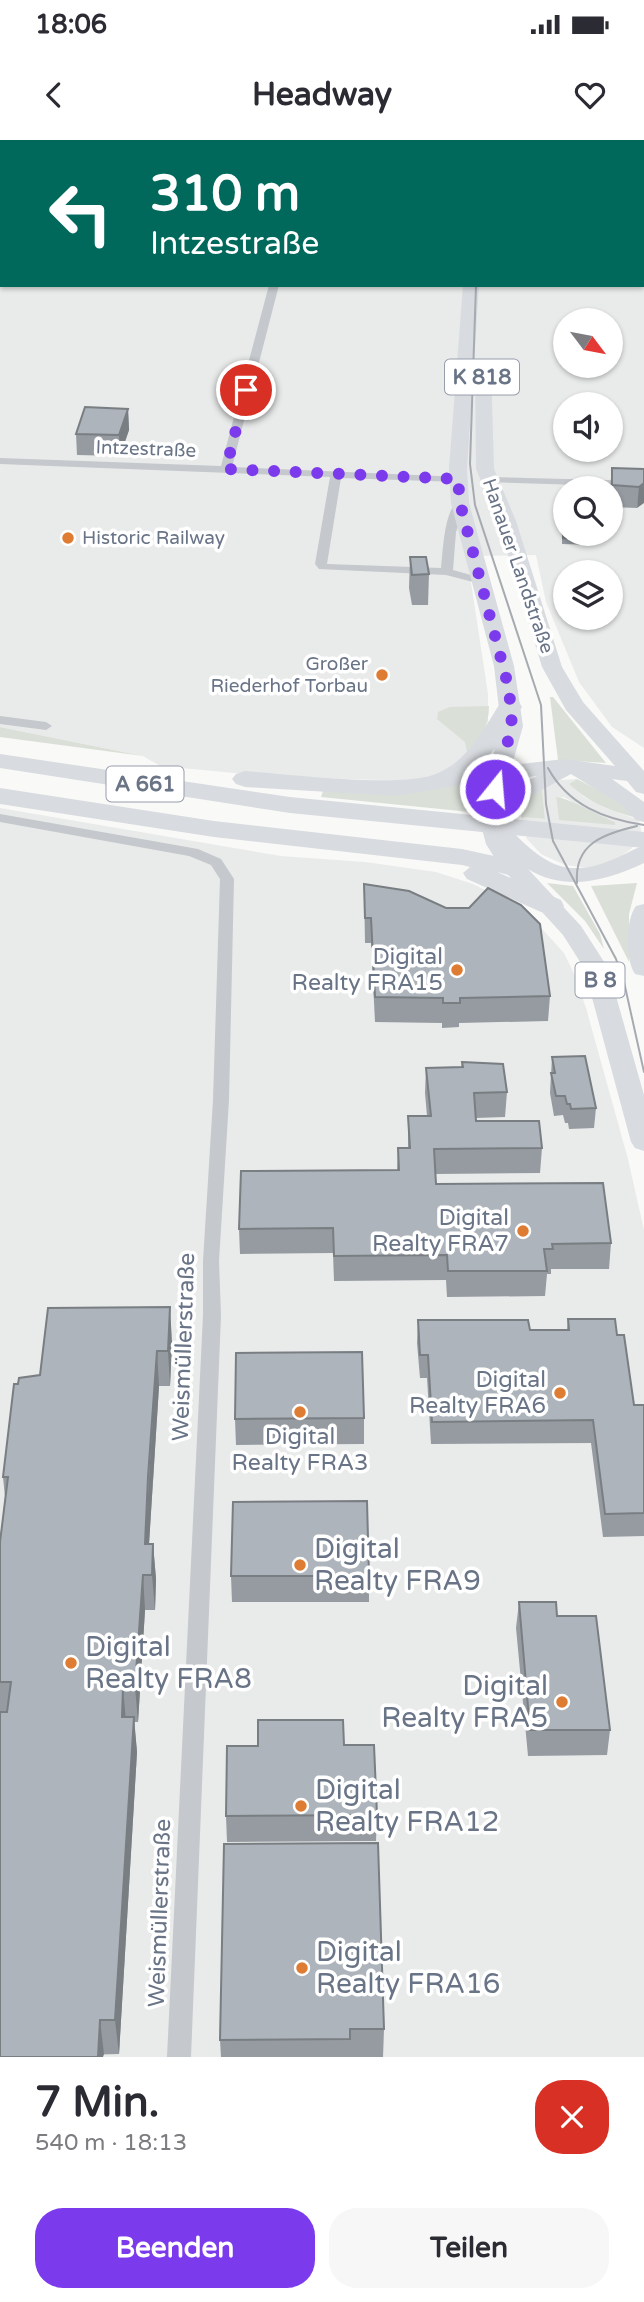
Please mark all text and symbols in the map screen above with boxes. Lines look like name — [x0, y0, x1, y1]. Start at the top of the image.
text: 18:06 — [35, 9, 107, 40]
icon: back — [35, 76, 73, 114]
text: Headway — [252, 76, 392, 114]
icon: heart — [571, 76, 609, 114]
text: 310 m — [150, 165, 300, 224]
icon: left — [35, 168, 126, 259]
text: Intzestraße — [150, 225, 319, 263]
north arrow — [553, 308, 623, 378]
map controls — [553, 308, 623, 630]
road number: K 818 — [445, 359, 519, 394]
pin — [216, 360, 276, 420]
icon: arrive — [227, 371, 265, 409]
button: sound — [553, 392, 623, 462]
street label: Intzestraße — [95, 436, 197, 462]
street label: Hanauer Landstraße — [478, 476, 558, 656]
button: search — [553, 476, 623, 546]
place label: Historic Railway — [82, 527, 225, 549]
marker: Historic Railway — [60, 530, 76, 546]
button: layers — [553, 560, 623, 630]
place label: Großer Riederhof Torbau — [210, 653, 369, 697]
marker: Großer Riederhof Torbau — [374, 667, 390, 683]
position arrow — [458, 752, 532, 826]
road number: A 661 — [106, 766, 184, 802]
place label: Digital Realty FRA15 — [292, 943, 443, 997]
marker: Digital Realty FRA15 — [449, 962, 465, 978]
road number: B 8 — [576, 962, 624, 998]
place label: Digital Realty FRA7 — [372, 1204, 509, 1258]
marker: Digital Realty FRA7 — [515, 1223, 531, 1239]
street label: Weismüllerstraße — [167, 1252, 201, 1442]
place label: Digital Realty FRA6 — [409, 1366, 546, 1420]
marker: Digital Realty FRA6 — [552, 1385, 568, 1401]
marker: Digital Realty FRA3 — [292, 1404, 308, 1420]
place label: Digital Realty FRA3 — [231, 1423, 369, 1477]
place label: Digital Realty FRA9 — [314, 1532, 481, 1598]
marker: Digital Realty FRA9 — [292, 1557, 308, 1573]
place label: Digital Realty FRA8 — [85, 1630, 252, 1696]
marker: Digital Realty FRA8 — [63, 1655, 79, 1671]
place label: Digital Realty FRA5 — [381, 1669, 548, 1735]
marker: Digital Realty FRA5 — [554, 1694, 570, 1710]
place label: Digital Realty FRA12 — [315, 1773, 499, 1839]
marker: Digital Realty FRA12 — [293, 1798, 309, 1814]
street label: Weismüllerstraße — [143, 1818, 177, 2008]
place label: Digital Realty FRA16 — [316, 1935, 500, 2001]
marker: Digital Realty FRA16 — [294, 1960, 310, 1976]
text: 7 Min. — [35, 2077, 159, 2128]
button: close — [535, 2080, 609, 2154]
text: 540 m · 18:13 — [35, 2129, 187, 2157]
button: Beenden — [35, 2208, 315, 2288]
button: Teilen — [329, 2208, 609, 2288]

